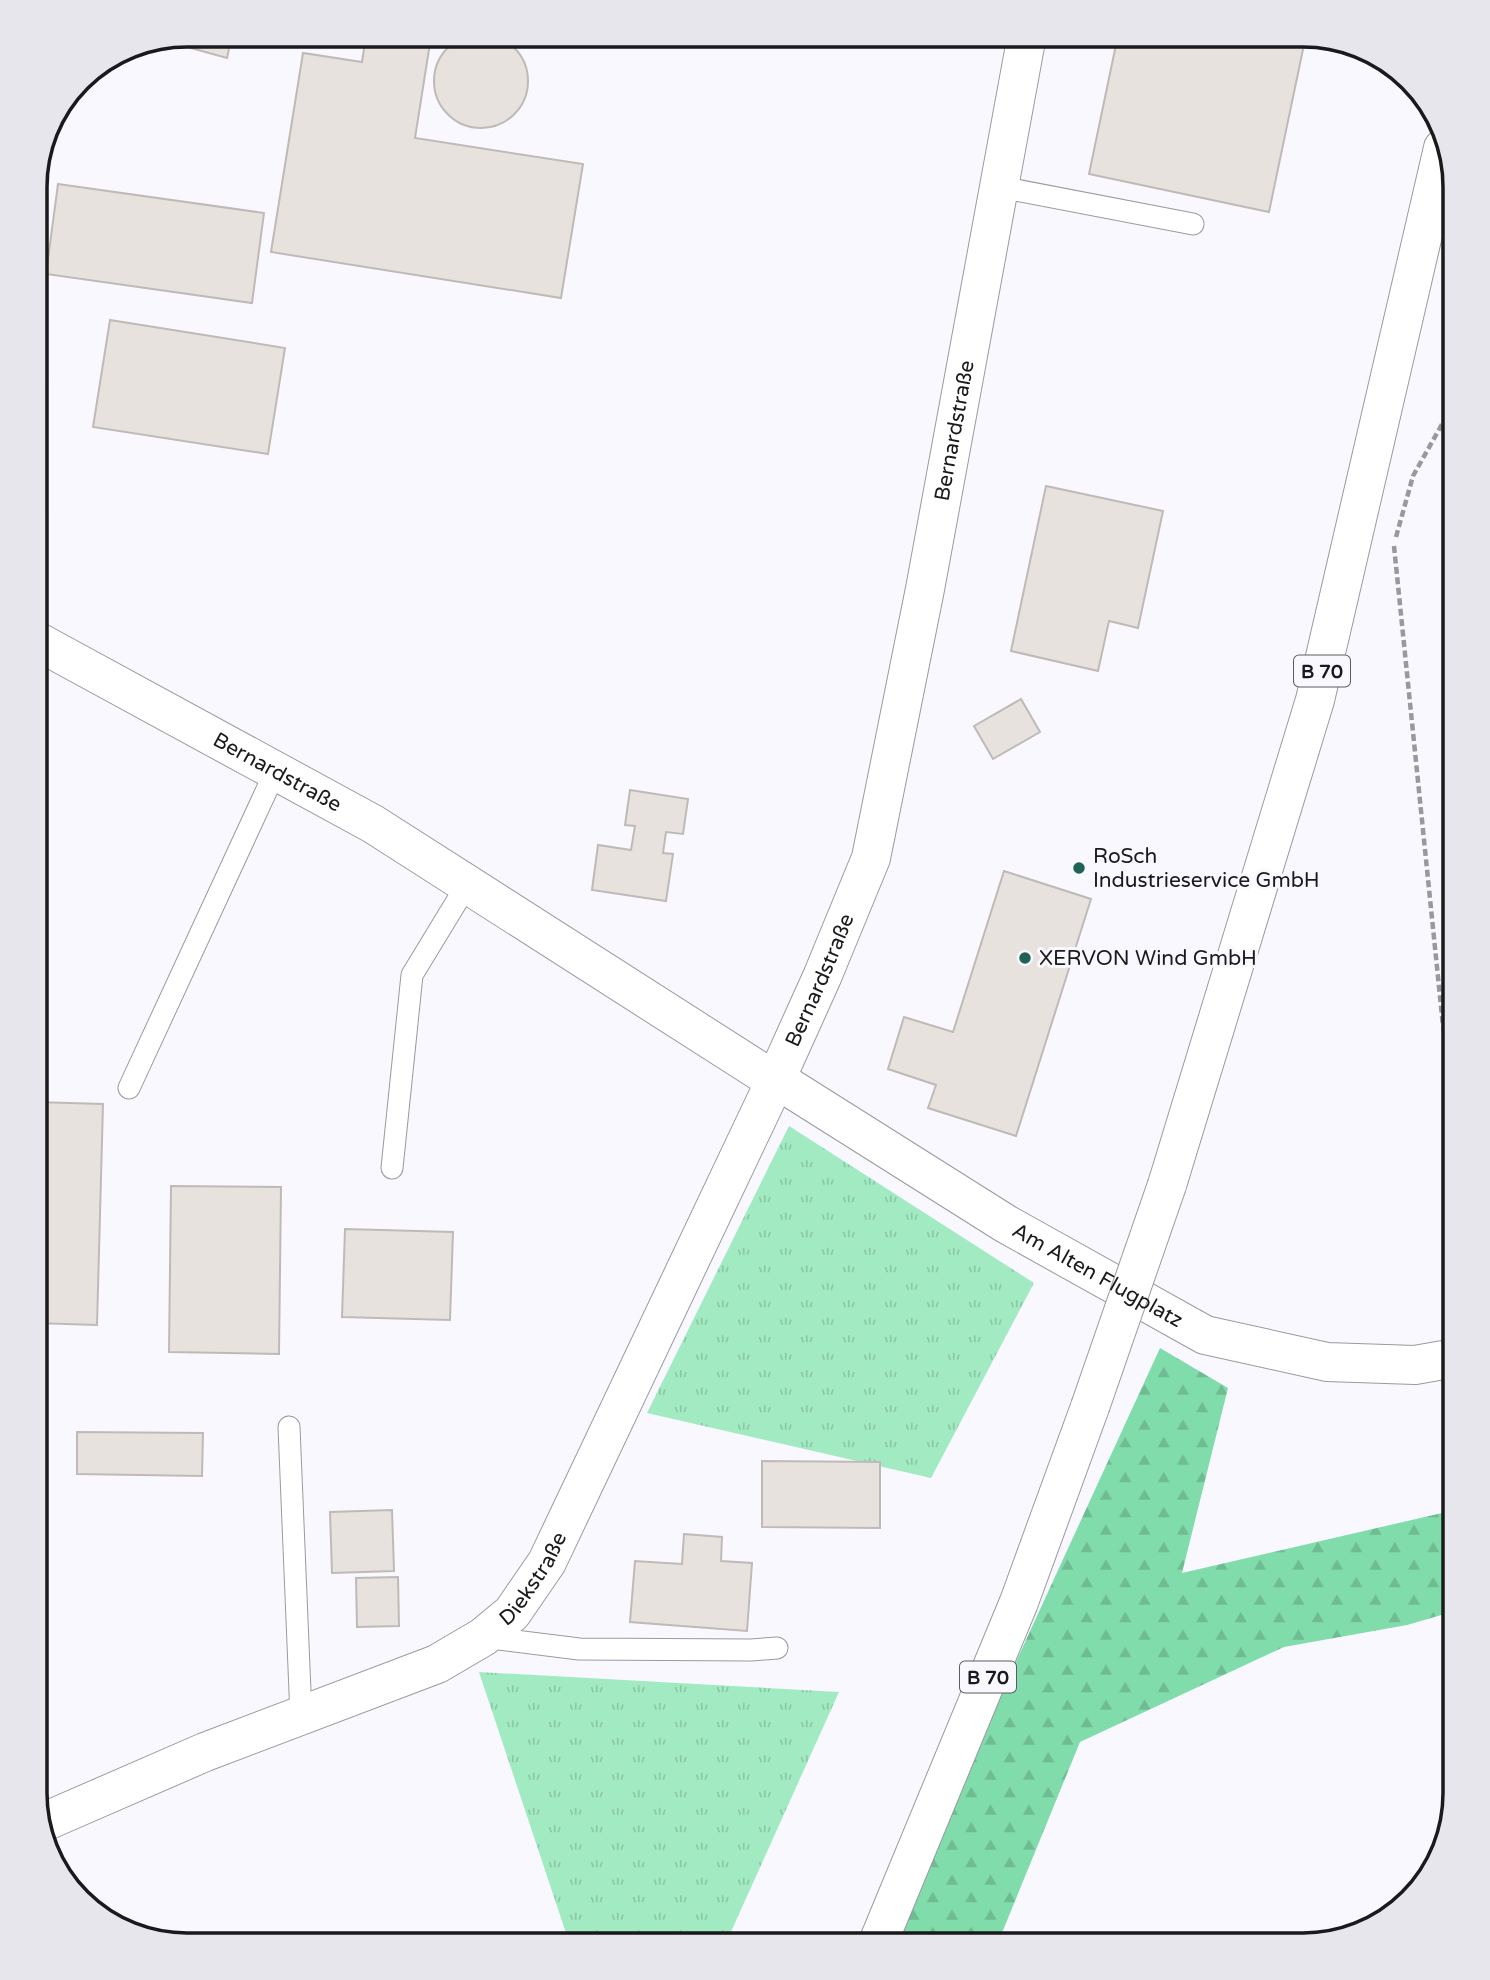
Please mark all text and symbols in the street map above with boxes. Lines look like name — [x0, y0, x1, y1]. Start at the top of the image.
street label: Bernardstraße — [929, 358, 980, 503]
road number: B 70 — [1294, 656, 1350, 686]
street label: Bernardstraße — [209, 727, 346, 818]
place label: RoSch Industrieservice GmbH — [1093, 844, 1320, 893]
marker: RoSch Industrieservice GmbH — [1071, 860, 1087, 876]
street label: Bernardstraße — [780, 910, 860, 1051]
place label: XERVON Wind GmbH — [1039, 946, 1257, 971]
marker: XERVON Wind GmbH — [1017, 950, 1033, 966]
street label: Am Alten Flugplatz — [1008, 1218, 1187, 1333]
street label: Diekstraße — [494, 1528, 572, 1631]
road number: B 70 — [960, 1662, 1016, 1693]

